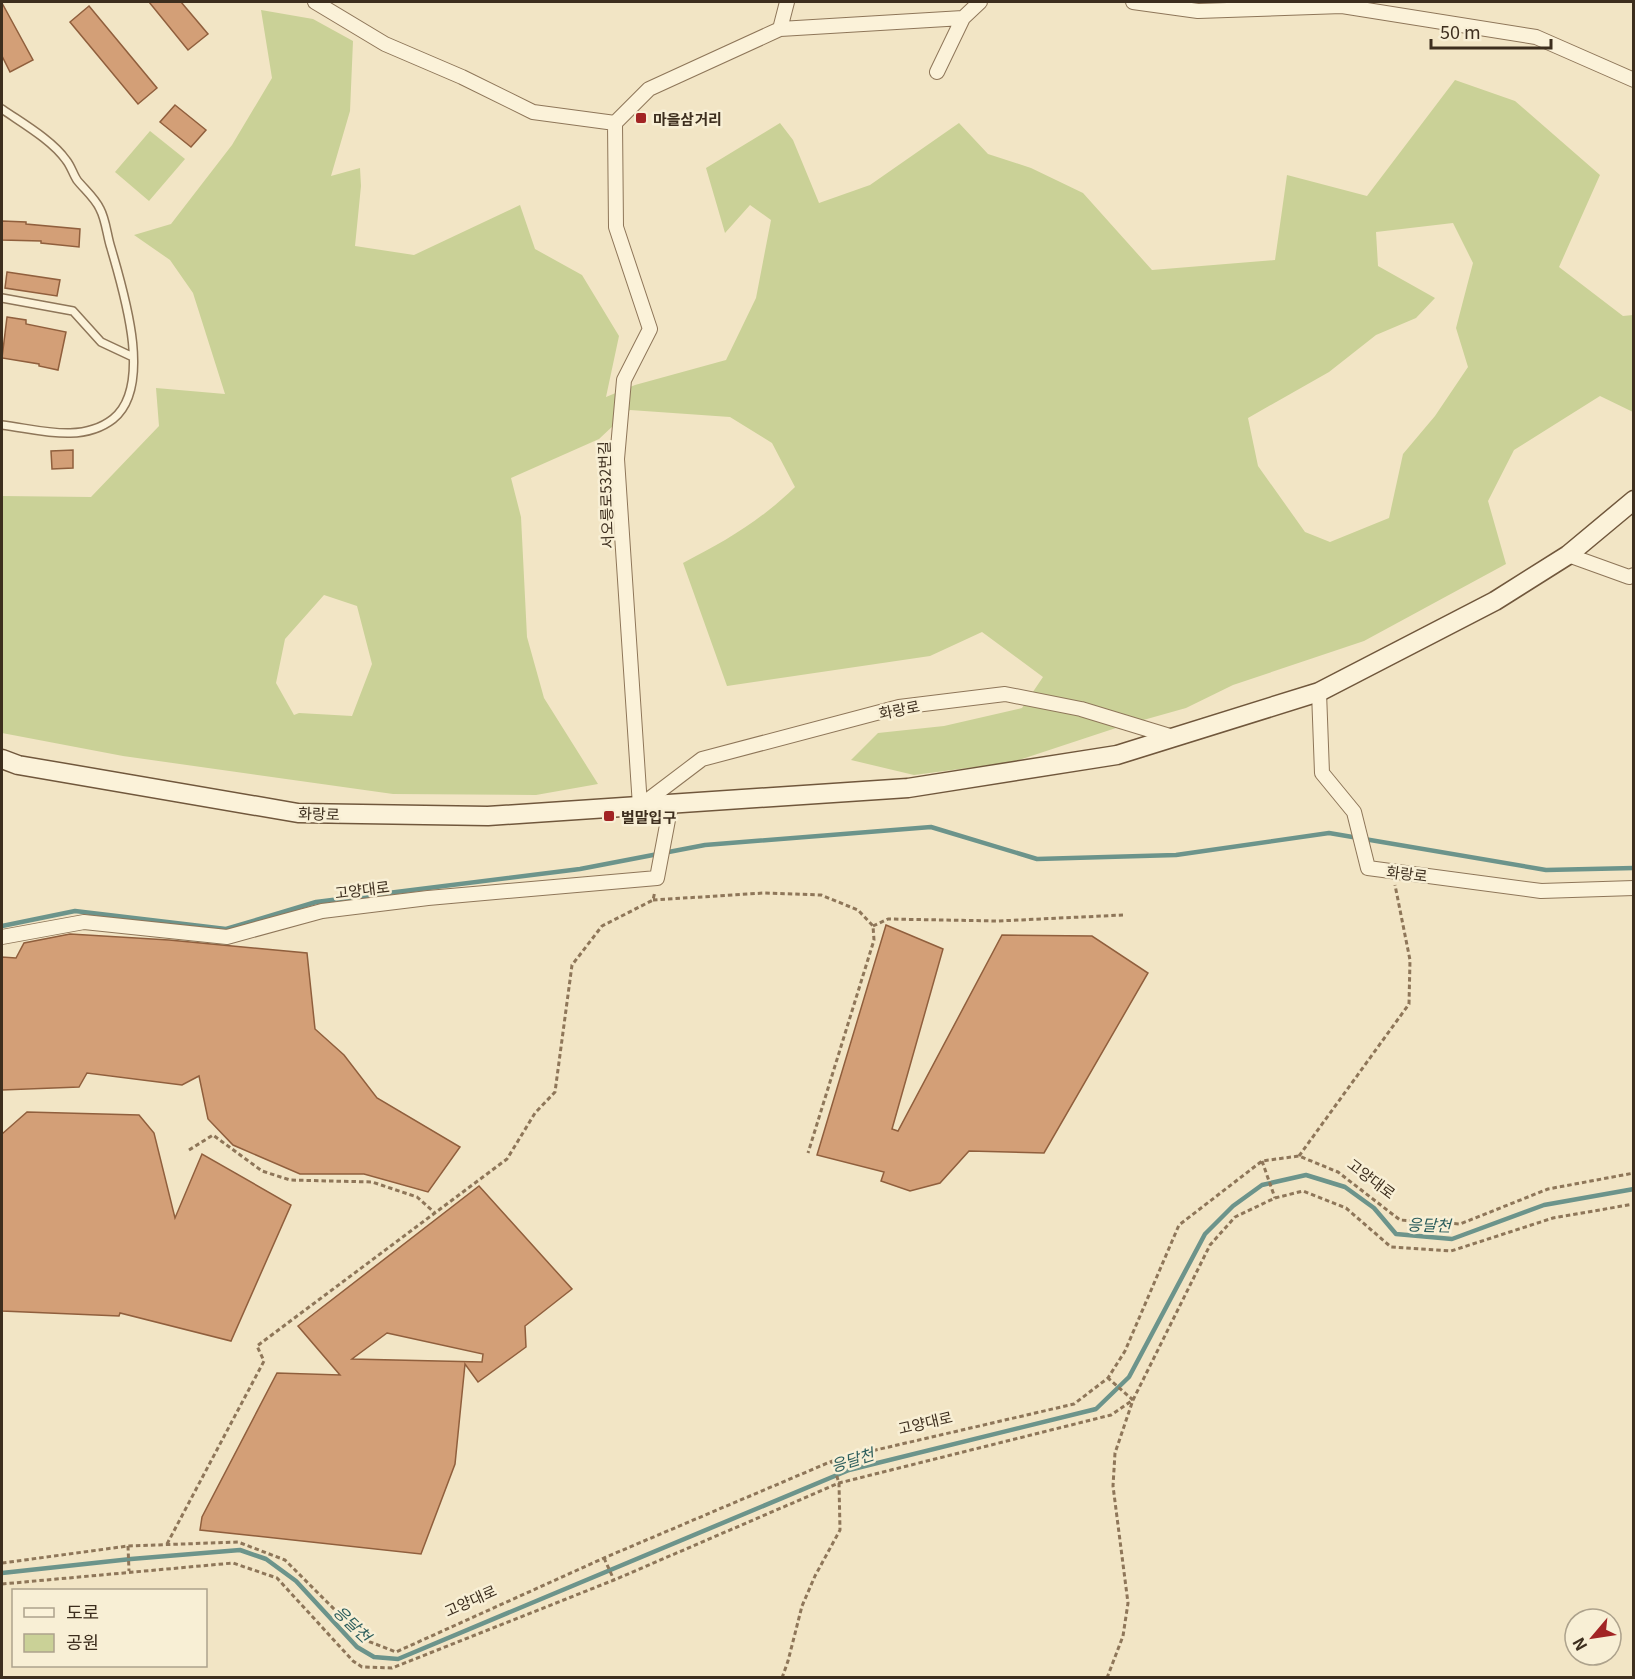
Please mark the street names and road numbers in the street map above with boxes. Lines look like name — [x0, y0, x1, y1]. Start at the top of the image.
street label: 서오릉로532번길 — [593, 441, 617, 549]
street label: 화랑로 — [877, 695, 921, 723]
street label: 화랑로 — [298, 802, 340, 824]
street label: 화랑로 — [1385, 860, 1429, 886]
street label: 고양대로 — [333, 875, 391, 903]
street label: 고양대로 — [1344, 1153, 1400, 1203]
street label: 고양대로 — [896, 1406, 954, 1438]
street label: 고양대로 — [441, 1579, 499, 1621]

